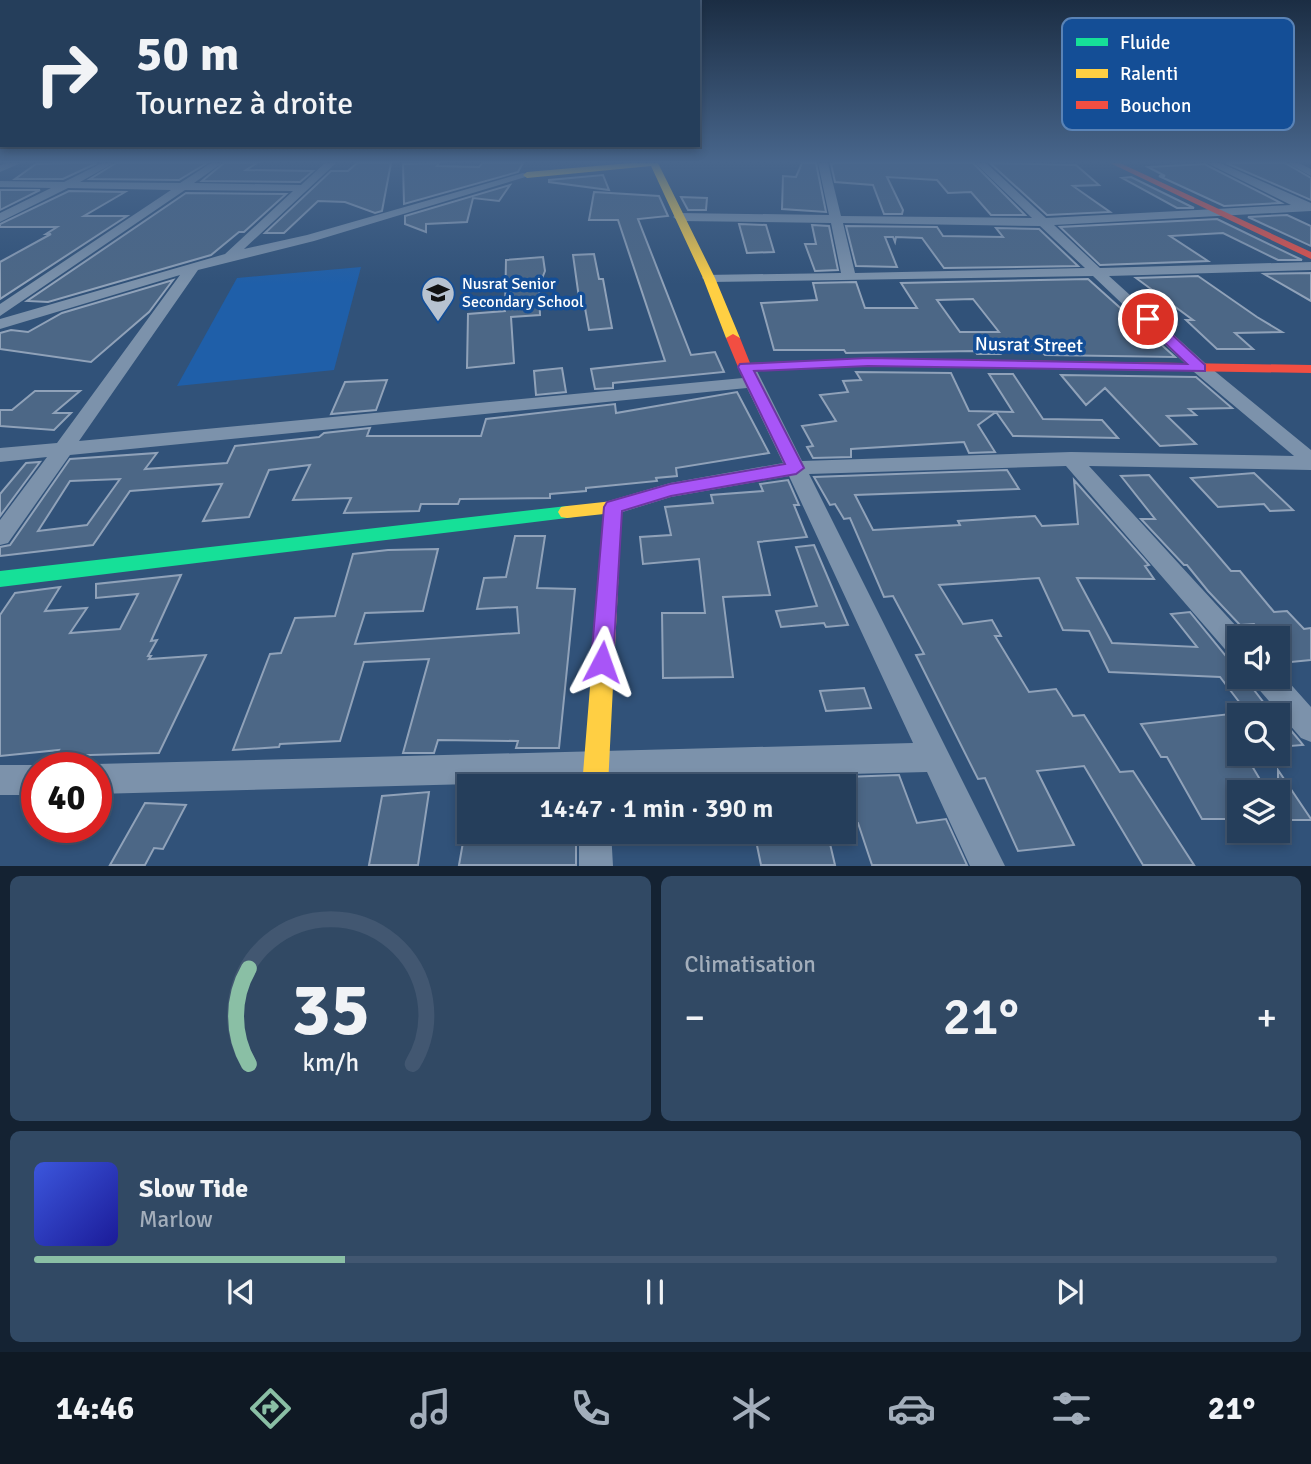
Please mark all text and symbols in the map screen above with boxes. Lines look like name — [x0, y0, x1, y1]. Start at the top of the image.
legend — [1062, 18, 1294, 130]
text: 50 m — [136, 24, 239, 84]
icon: right — [21, 28, 112, 119]
text: Fluide — [1120, 31, 1170, 55]
text: Ralenti — [1120, 62, 1178, 86]
text: Tournez à droite — [136, 84, 353, 123]
text: Bouchon — [1120, 94, 1191, 118]
school or university icon: Nusrat Senior Secondary School — [419, 274, 457, 323]
place label: Nusrat Senior Secondary School — [462, 274, 584, 312]
pin — [1118, 289, 1178, 349]
icon: arrive — [1129, 300, 1167, 338]
street label: Nusrat Street — [975, 332, 1084, 358]
position arrow — [565, 625, 639, 699]
map controls — [1227, 626, 1290, 843]
button: sound — [1227, 626, 1290, 689]
button: search — [1227, 703, 1290, 766]
speed limit sign: 40 — [21, 752, 112, 843]
button: layers — [1227, 780, 1290, 843]
text: 14:47 · 1 min · 390 m — [540, 793, 773, 825]
text: Climatisation — [685, 950, 816, 979]
text: 35 — [291, 967, 370, 1056]
text: 21° — [943, 985, 1019, 1049]
text: − — [685, 994, 705, 1041]
text: + — [1256, 994, 1277, 1041]
text: km/h — [302, 1047, 359, 1078]
text: Slow Tide — [139, 1173, 248, 1205]
text: Marlow — [139, 1205, 213, 1234]
icon: previous — [222, 1273, 260, 1311]
icon: pause — [636, 1273, 674, 1311]
icon: next — [1051, 1273, 1089, 1311]
icon: directions — [246, 1384, 295, 1433]
icon: music — [406, 1384, 455, 1433]
icon: phone — [566, 1384, 615, 1433]
icon: climate — [727, 1384, 776, 1433]
icon: car — [887, 1384, 936, 1433]
icon: filters — [1047, 1384, 1096, 1433]
text: 14:46 — [56, 1389, 134, 1428]
text: 21° — [1208, 1389, 1255, 1428]

